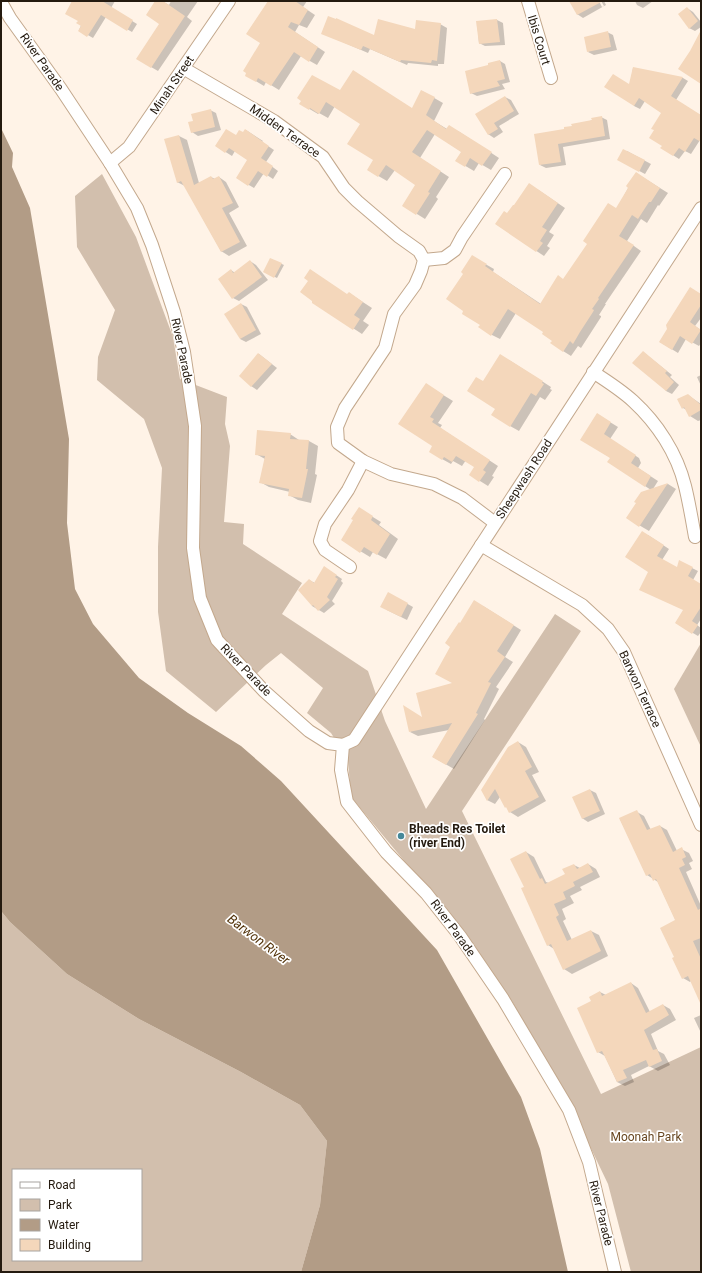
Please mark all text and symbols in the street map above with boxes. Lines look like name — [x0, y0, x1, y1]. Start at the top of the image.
street label: Ibis Court — [525, 13, 553, 67]
street label: River Parade — [17, 31, 67, 93]
street label: Minah Street — [147, 53, 197, 117]
street label: Midden Terrace — [247, 102, 323, 160]
street label: River Parade — [168, 317, 196, 385]
street label: Sheepwash Road — [493, 437, 555, 521]
street label: River Parade — [218, 641, 274, 699]
street label: Barwon Terrace — [616, 648, 664, 730]
place label: Bheads Res Toilet (river End) — [409, 822, 505, 850]
marker: Bheads Res Toilet (river End) — [396, 831, 406, 841]
street label: River Parade — [428, 897, 478, 959]
water label: Barwon River — [225, 911, 293, 968]
park label: Moonah Park — [610, 1130, 682, 1144]
legend — [12, 1169, 142, 1261]
text: Road — [48, 1178, 76, 1192]
street label: River Parade — [586, 1179, 616, 1247]
text: Park — [48, 1198, 73, 1212]
text: Water — [48, 1218, 79, 1232]
text: Building — [48, 1238, 91, 1252]

